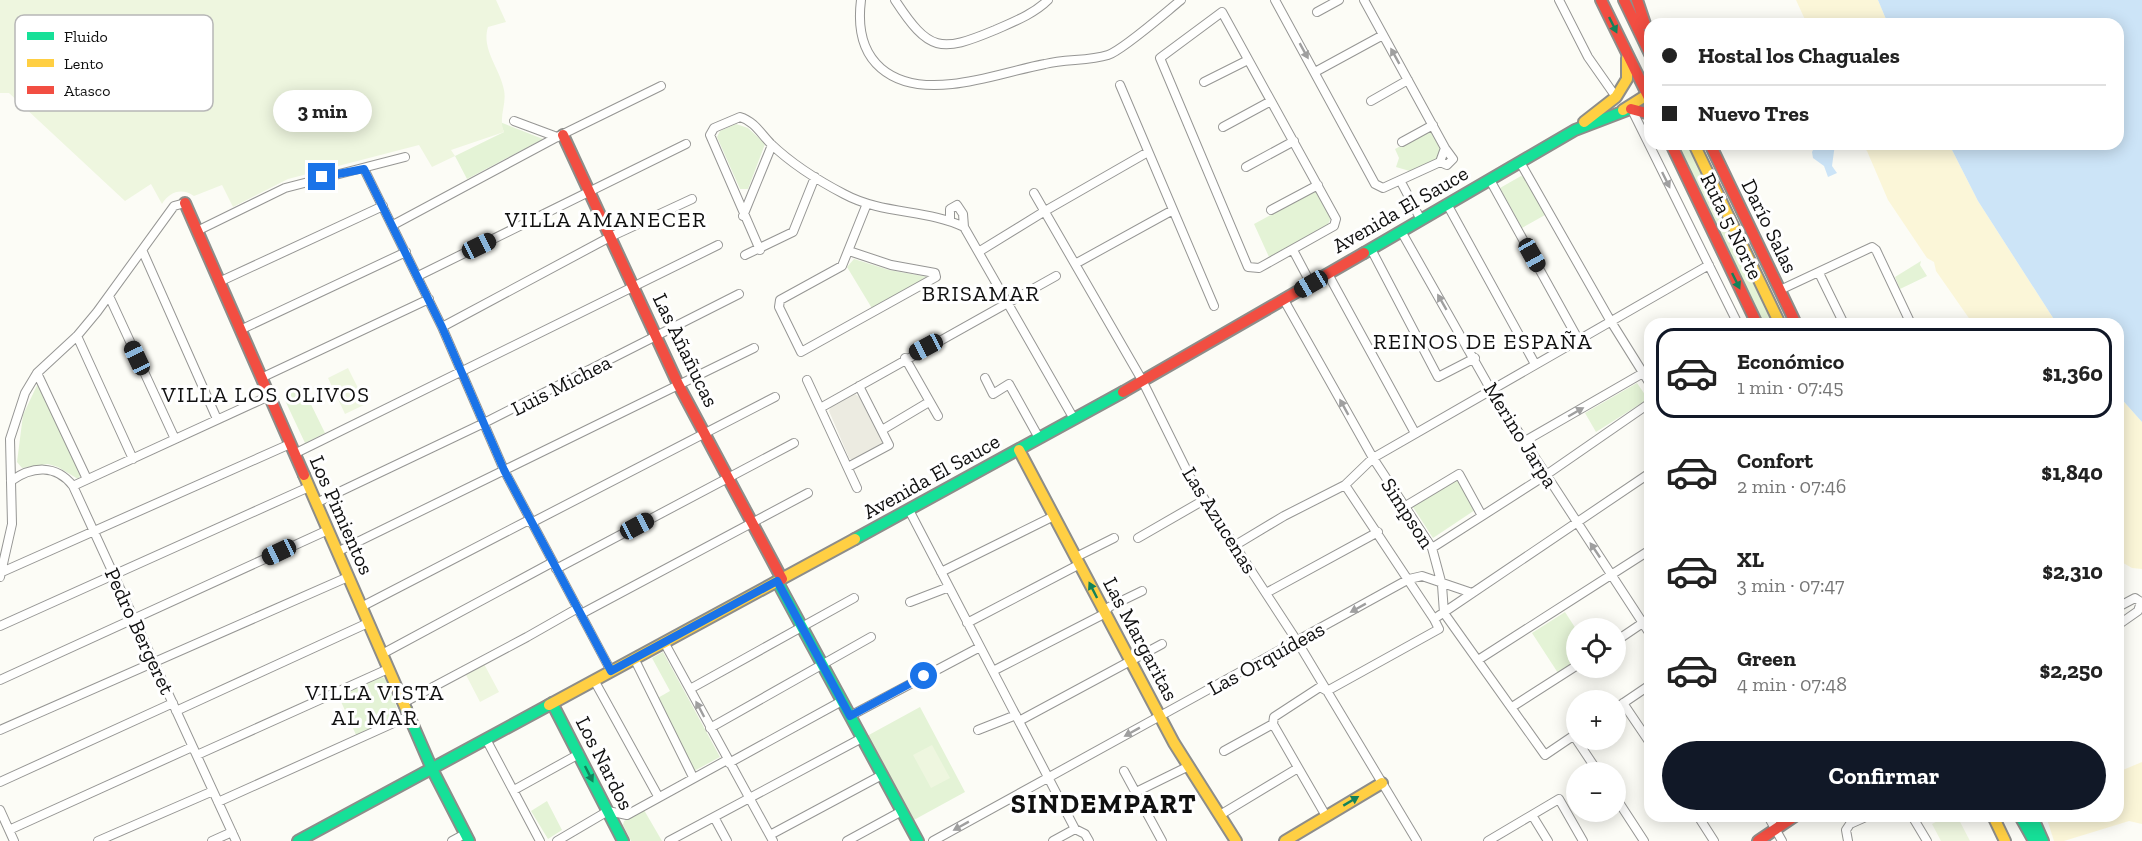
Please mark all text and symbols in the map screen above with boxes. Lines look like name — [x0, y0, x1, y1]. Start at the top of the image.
legend — [15, 15, 213, 111]
one-way arrow — [1609, 16, 1618, 33]
text: Fluido — [64, 27, 108, 46]
text: Hostal los Chaguales — [1698, 42, 1900, 69]
one-way arrow — [1299, 43, 1309, 60]
one-way arrow — [1390, 48, 1400, 65]
text: Lento — [64, 54, 104, 73]
text: Atasco — [64, 81, 110, 100]
callout: 3 min — [272, 90, 372, 132]
text: 3 min — [298, 99, 347, 123]
text: Nuevo Tres — [1698, 100, 1809, 127]
street label: Avenida El Sauce — [1328, 160, 1472, 258]
route end — [308, 163, 335, 190]
street label: Ruta 5 Norte — [1696, 169, 1769, 283]
one-way arrow — [1662, 171, 1671, 188]
street label: Darío Salas — [1737, 175, 1803, 277]
district label: VILLA AMANECER — [504, 206, 707, 233]
car — [459, 230, 499, 262]
car — [1515, 235, 1549, 275]
car — [1291, 267, 1331, 301]
one-way arrow — [1732, 272, 1741, 289]
district label: BRISAMAR — [922, 280, 1040, 307]
street label: Las Añañucas — [648, 289, 724, 411]
one-way arrow — [1437, 293, 1447, 310]
district label: REINOS DE ESPAÑA — [1373, 328, 1593, 355]
car — [906, 331, 946, 363]
car — [121, 338, 153, 378]
icon: car — [1665, 346, 1719, 400]
text: Económico — [1737, 348, 1844, 375]
street label: Luis Michea — [507, 349, 615, 421]
text: $1,360 — [2042, 360, 2103, 387]
text: 1 min · 07:45 — [1737, 375, 1843, 399]
street label: Merino Jarpa — [1479, 378, 1563, 492]
district label: VILLA LOS OLIVOS — [161, 381, 370, 408]
one-way arrow — [1339, 398, 1349, 415]
one-way arrow — [1568, 407, 1585, 417]
street label: Avenida El Sauce — [858, 428, 1004, 524]
icon: car — [1665, 445, 1719, 499]
text: Confort — [1737, 447, 1813, 474]
street label: Los Pimientos — [305, 452, 379, 578]
text: $1,840 — [2041, 459, 2103, 486]
street label: Las Azucenas — [1177, 462, 1263, 578]
street label: Simpson — [1376, 473, 1440, 553]
text: 2 min · 07:46 — [1737, 474, 1846, 498]
car — [617, 510, 657, 542]
car — [259, 536, 299, 568]
one-way arrow — [1589, 542, 1601, 558]
icon: car — [1665, 544, 1719, 598]
text: XL — [1737, 546, 1764, 573]
text: $2,310 — [2042, 558, 2103, 585]
street label: Pedro Bergeret — [100, 564, 180, 698]
street label: Las Margaritas — [1098, 573, 1184, 705]
text: 3 min · 07:47 — [1737, 573, 1844, 597]
one-way arrow — [1089, 582, 1098, 599]
one-way arrow — [1349, 603, 1366, 613]
street label: Las Orquídeas — [1203, 616, 1329, 700]
map controls — [1566, 618, 1626, 822]
button: locate — [1566, 618, 1626, 678]
icon: car — [1665, 643, 1719, 697]
text: Green — [1737, 645, 1796, 672]
text: $2,250 — [2040, 657, 2103, 684]
route start — [910, 662, 937, 689]
text: 4 min · 07:48 — [1737, 672, 1847, 696]
district label: VILLA VISTA AL MAR — [304, 679, 445, 731]
button: + — [1566, 690, 1626, 750]
one-way arrow — [695, 700, 705, 717]
street label: Los Nardos — [571, 712, 639, 814]
one-way arrow — [1123, 727, 1140, 737]
button: Confirmar — [1662, 741, 2106, 810]
button: − — [1566, 762, 1626, 822]
one-way arrow — [584, 765, 594, 782]
district label: SINDEMPART — [1011, 788, 1197, 820]
one-way arrow — [1343, 796, 1359, 807]
one-way arrow — [952, 821, 969, 831]

